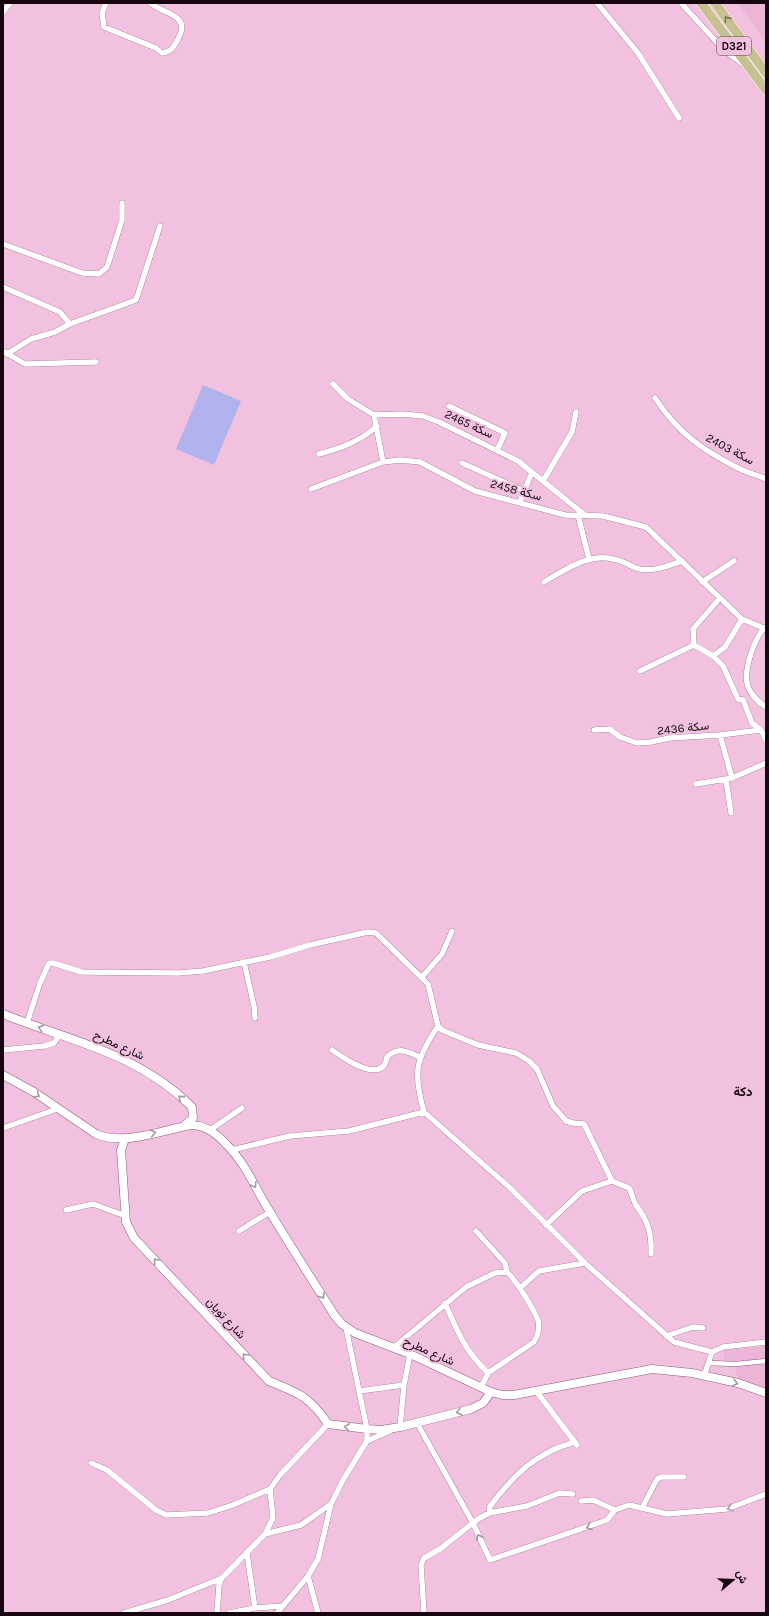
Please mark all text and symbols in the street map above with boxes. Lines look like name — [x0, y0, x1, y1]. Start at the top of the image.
one-way arrow — [725, 16, 732, 23]
road number: D321 — [717, 37, 751, 55]
street label: سكة 2465 — [442, 407, 496, 441]
street label: سكة 2403 — [704, 430, 756, 468]
street label: سكة 2458 — [489, 476, 543, 504]
street label: سكة 2436 — [656, 718, 710, 738]
one-way arrow — [38, 1024, 45, 1033]
street label: شارع مطرح — [91, 1027, 146, 1065]
district label: دكة — [733, 1084, 753, 1099]
one-way arrow — [33, 1090, 40, 1098]
one-way arrow — [179, 1095, 186, 1102]
one-way arrow — [150, 1129, 156, 1137]
one-way arrow — [250, 1181, 257, 1188]
one-way arrow — [153, 1258, 160, 1266]
one-way arrow — [318, 1292, 325, 1299]
street label: شارع تويان — [202, 1295, 249, 1343]
street label: شارع مطرح — [401, 1334, 457, 1370]
one-way arrow — [243, 1353, 250, 1360]
one-way arrow — [731, 1378, 738, 1387]
one-way arrow — [456, 1407, 463, 1416]
one-way arrow — [344, 1423, 350, 1432]
one-way arrow — [727, 1503, 734, 1512]
one-way arrow — [586, 1522, 593, 1530]
one-way arrow — [476, 1534, 484, 1541]
north arrow — [713, 1560, 753, 1600]
text: ش — [734, 1569, 750, 1585]

